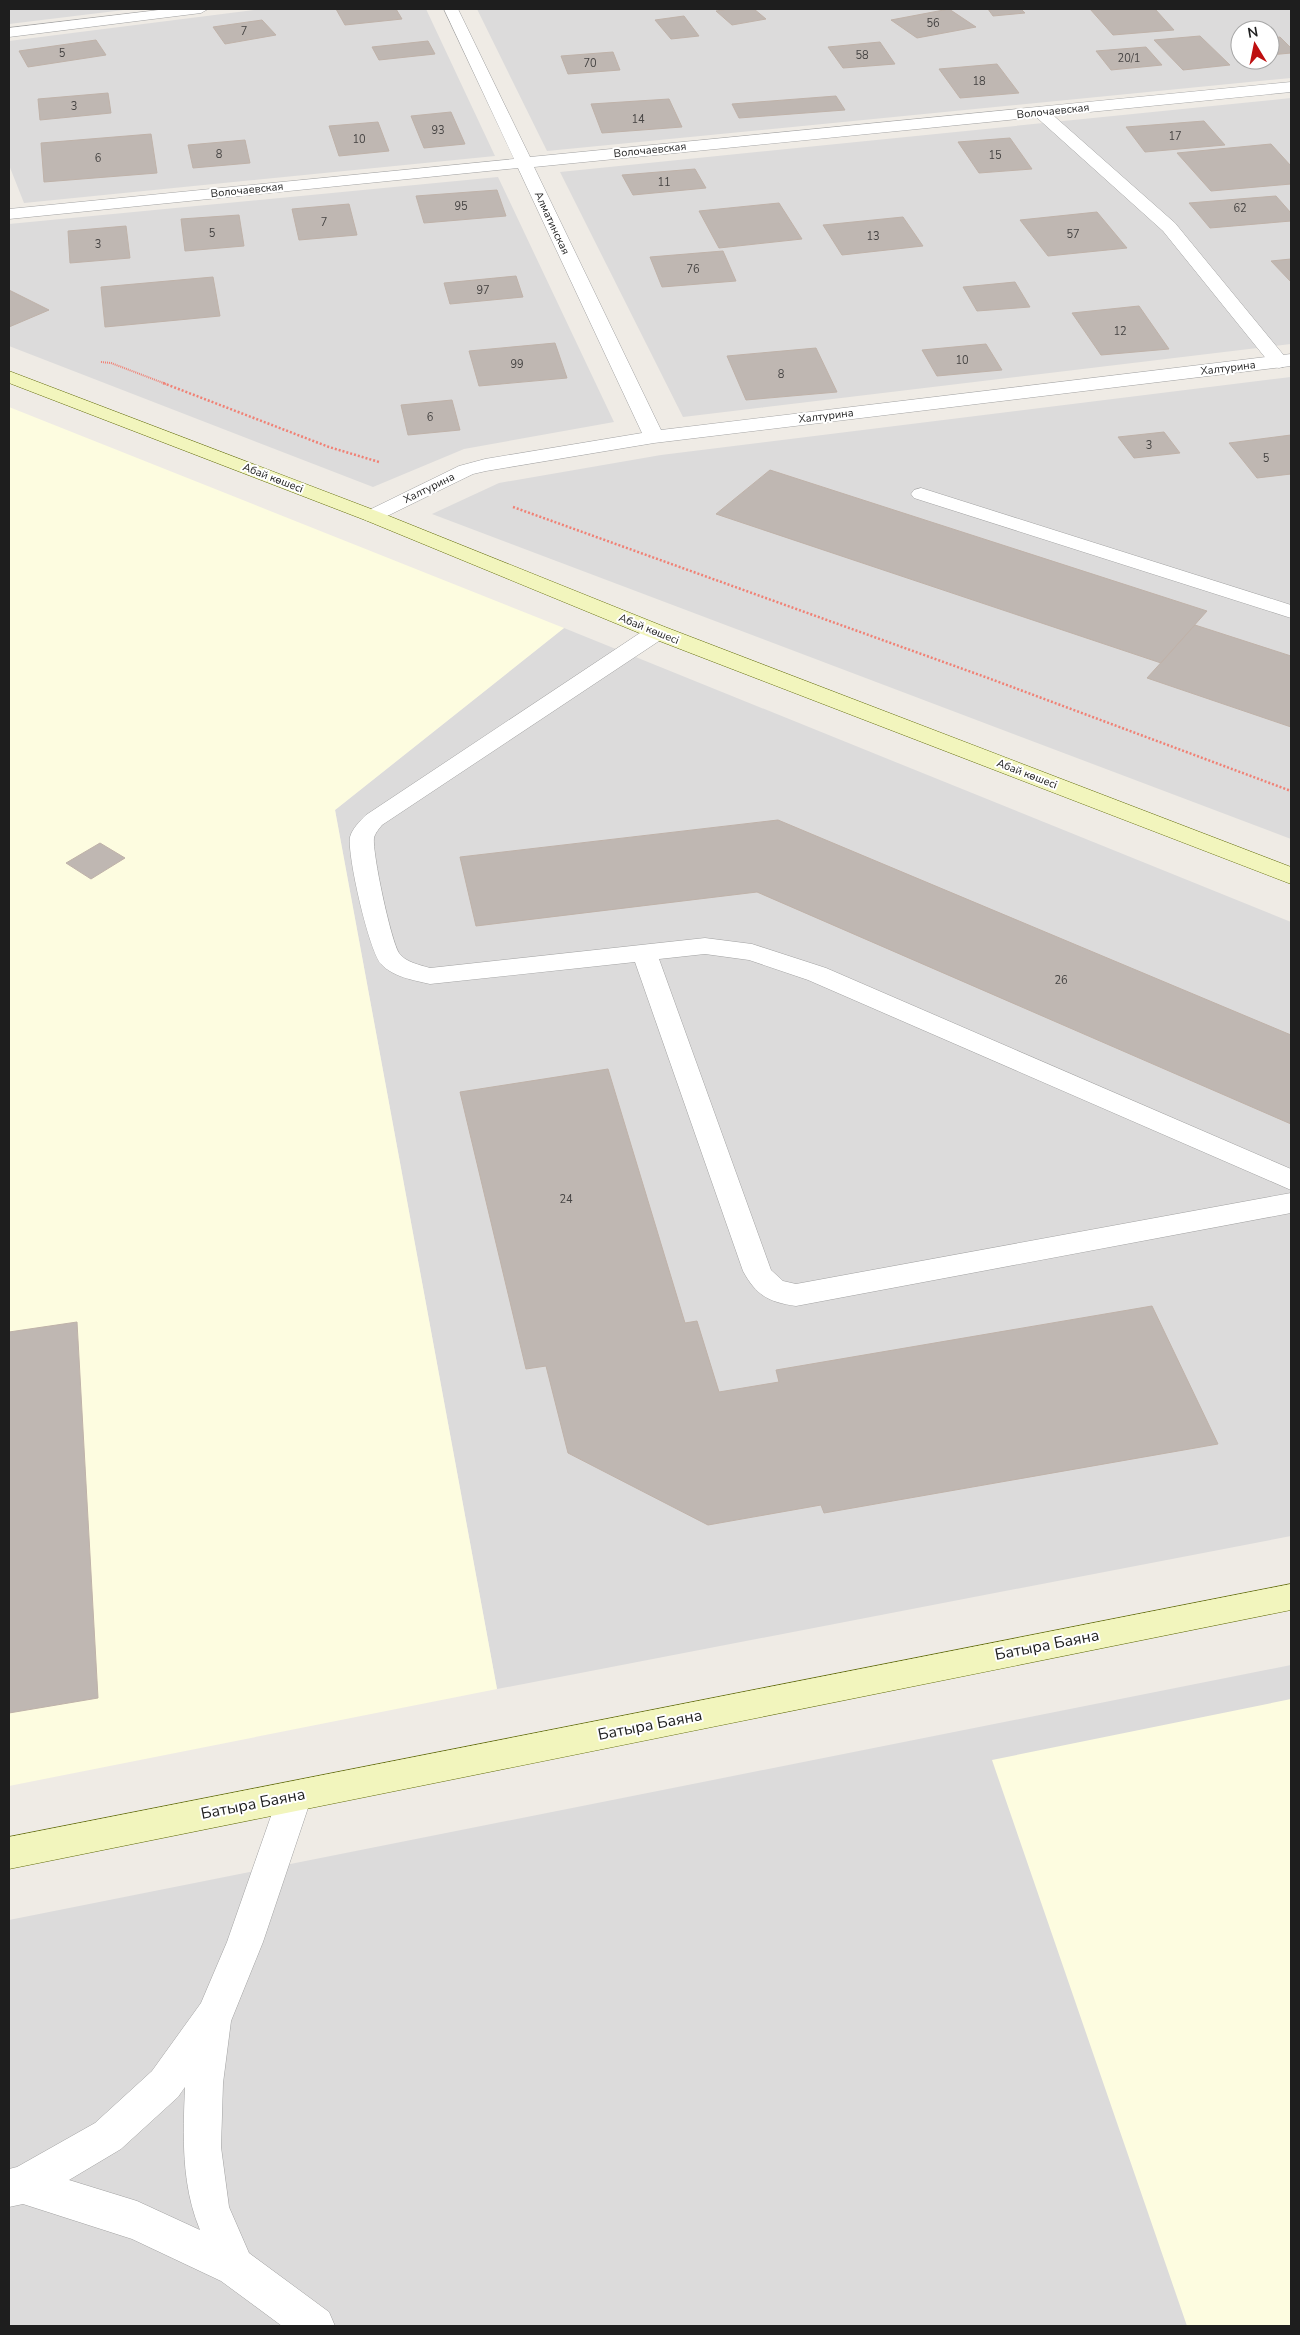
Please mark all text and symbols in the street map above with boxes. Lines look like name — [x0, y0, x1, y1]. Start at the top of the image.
house number: 56 — [926, 16, 940, 31]
north arrow — [1230, 20, 1280, 70]
text: N — [1246, 22, 1260, 43]
house number: 7 — [241, 24, 247, 39]
house number: 5 — [59, 46, 66, 61]
house number: 58 — [855, 48, 869, 63]
house number: 20/1 — [1118, 51, 1140, 66]
house number: 70 — [583, 56, 597, 71]
house number: 18 — [972, 74, 986, 89]
house number: 3 — [71, 99, 77, 114]
street label: Волочаевская — [1016, 100, 1090, 122]
house number: 14 — [631, 112, 645, 127]
house number: 93 — [431, 123, 445, 138]
house number: 17 — [1168, 129, 1182, 144]
house number: 10 — [352, 132, 366, 147]
street label: Волочаевская — [613, 139, 687, 161]
house number: 8 — [216, 147, 223, 162]
house number: 15 — [988, 148, 1002, 163]
house number: 6 — [95, 151, 102, 166]
house number: 11 — [657, 175, 671, 190]
street label: Волочаевская — [210, 179, 284, 201]
street label: Алматинская — [531, 189, 573, 257]
house number: 95 — [454, 199, 468, 214]
house number: 62 — [1233, 201, 1247, 216]
house number: 7 — [321, 215, 327, 230]
house number: 5 — [209, 226, 216, 241]
house number: 57 — [1066, 227, 1080, 242]
house number: 13 — [866, 229, 880, 244]
house number: 3 — [95, 237, 101, 252]
house number: 76 — [686, 262, 700, 277]
house number: 97 — [476, 283, 490, 298]
house number: 12 — [1113, 324, 1127, 339]
house number: 10 — [955, 353, 969, 368]
house number: 99 — [510, 357, 524, 372]
street label: Халтурина — [1200, 357, 1256, 379]
house number: 8 — [778, 367, 785, 382]
street label: Халтурина — [798, 405, 854, 427]
house number: 6 — [427, 410, 434, 425]
house number: 3 — [1146, 438, 1152, 453]
house number: 5 — [1263, 451, 1270, 466]
street label: Абай көшесі — [241, 460, 305, 496]
street label: Халтурина — [401, 469, 457, 507]
street label: Абай көшесі — [617, 610, 681, 648]
street label: Абай көшесі — [995, 756, 1059, 792]
house number: 26 — [1054, 973, 1068, 988]
house number: 24 — [559, 1192, 573, 1207]
street label: Батыра Баяна — [993, 1624, 1101, 1666]
street label: Батыра Баяна — [596, 1704, 704, 1746]
street label: Батыра Баяна — [199, 1783, 307, 1825]

